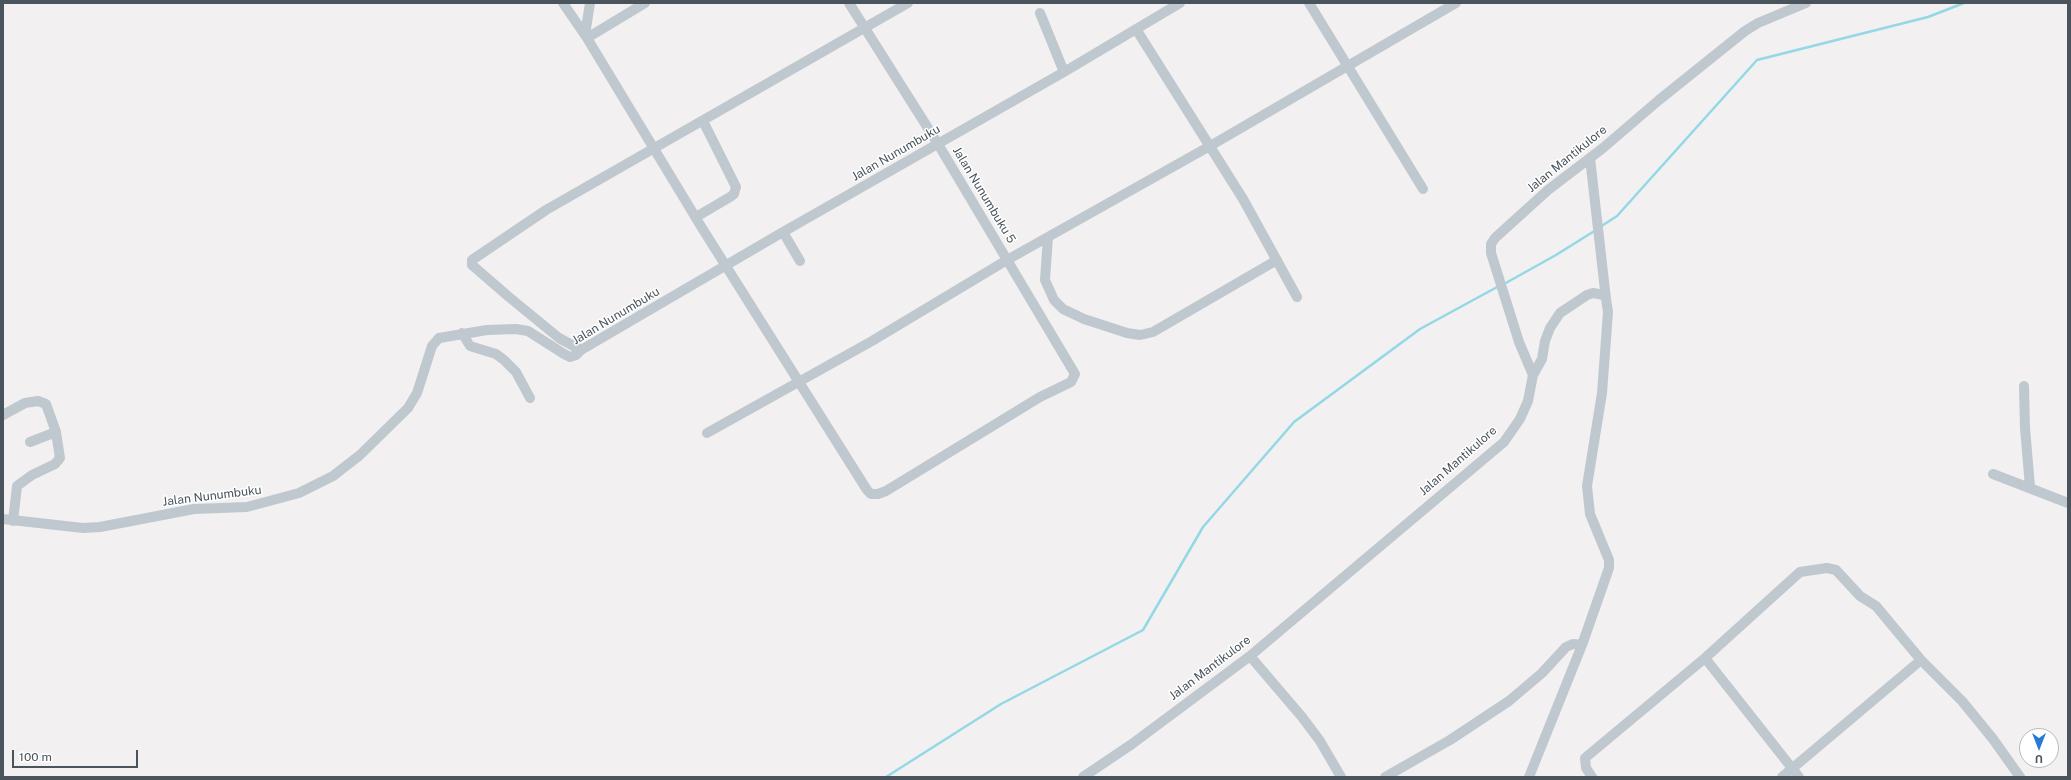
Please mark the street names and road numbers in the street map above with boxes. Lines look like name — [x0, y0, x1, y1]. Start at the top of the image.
street label: Jalan Nunumbuku — [849, 122, 943, 184]
street label: Jalan Mantikulore — [1524, 123, 1610, 195]
street label: Jalan Nunumbuku 5 — [949, 144, 1019, 246]
street label: Jalan Nunumbuku — [570, 284, 662, 348]
street label: Jalan Mantikulore — [1416, 423, 1500, 499]
street label: Jalan Nunumbuku — [162, 483, 262, 509]
street label: Jalan Mantikulore — [1166, 633, 1254, 703]

